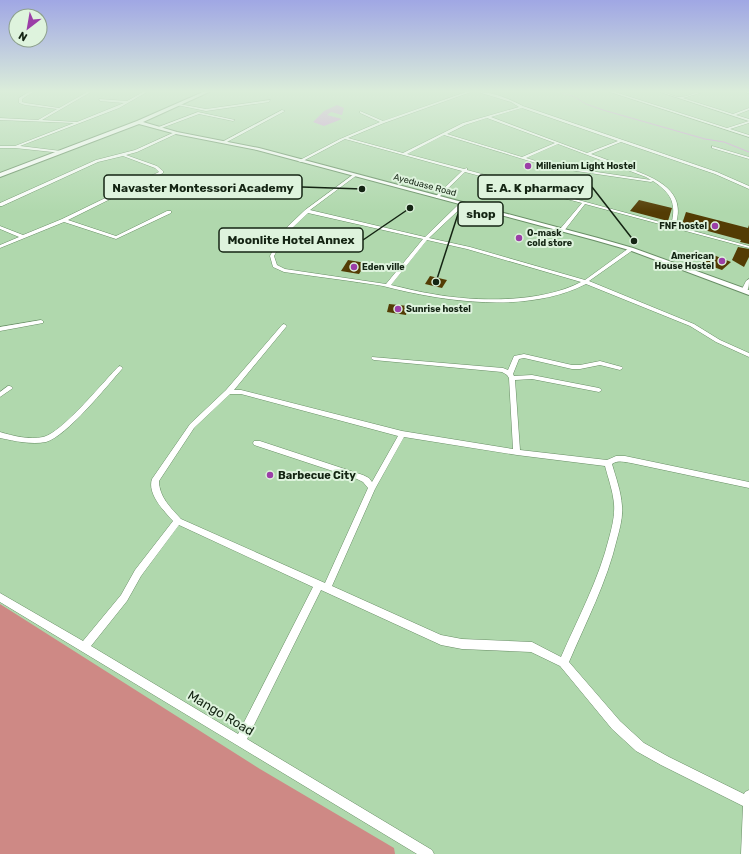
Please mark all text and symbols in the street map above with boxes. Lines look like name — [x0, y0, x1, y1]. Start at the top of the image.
north arrow — [8, 8, 48, 48]
text: N — [16, 28, 30, 44]
marker: Millenium Light Hostel — [523, 161, 533, 171]
place label: Millenium Light Hostel — [536, 161, 636, 172]
street label: Ayeduase Road — [393, 172, 457, 198]
callout: Navaster Montessori Academy — [104, 175, 302, 199]
callout: E. A. K pharmacy — [478, 175, 592, 199]
text: Navaster Montessori Academy — [112, 181, 294, 195]
text: E. A. K pharmacy — [486, 181, 584, 195]
callout: shop — [458, 202, 503, 226]
text: shop — [466, 207, 496, 221]
place label: FNF hostel — [659, 221, 707, 231]
marker: FNF hostel — [710, 221, 720, 231]
callout: Moonlite Hotel Annex — [219, 228, 363, 252]
place label: O-mask cold store — [527, 228, 573, 248]
text: Moonlite Hotel Annex — [227, 233, 355, 247]
marker: O-mask cold store — [514, 233, 524, 243]
place label: American House Hostel — [655, 251, 714, 271]
marker: American House Hostel — [717, 256, 727, 266]
marker: Eden ville — [349, 262, 359, 272]
place label: Eden ville — [362, 262, 405, 272]
marker: Sunrise hostel — [393, 304, 403, 314]
place label: Sunrise hostel — [406, 304, 471, 314]
place label: Barbecue City — [278, 469, 356, 482]
marker: Barbecue City — [265, 470, 275, 480]
street label: Mango Road — [185, 687, 257, 739]

